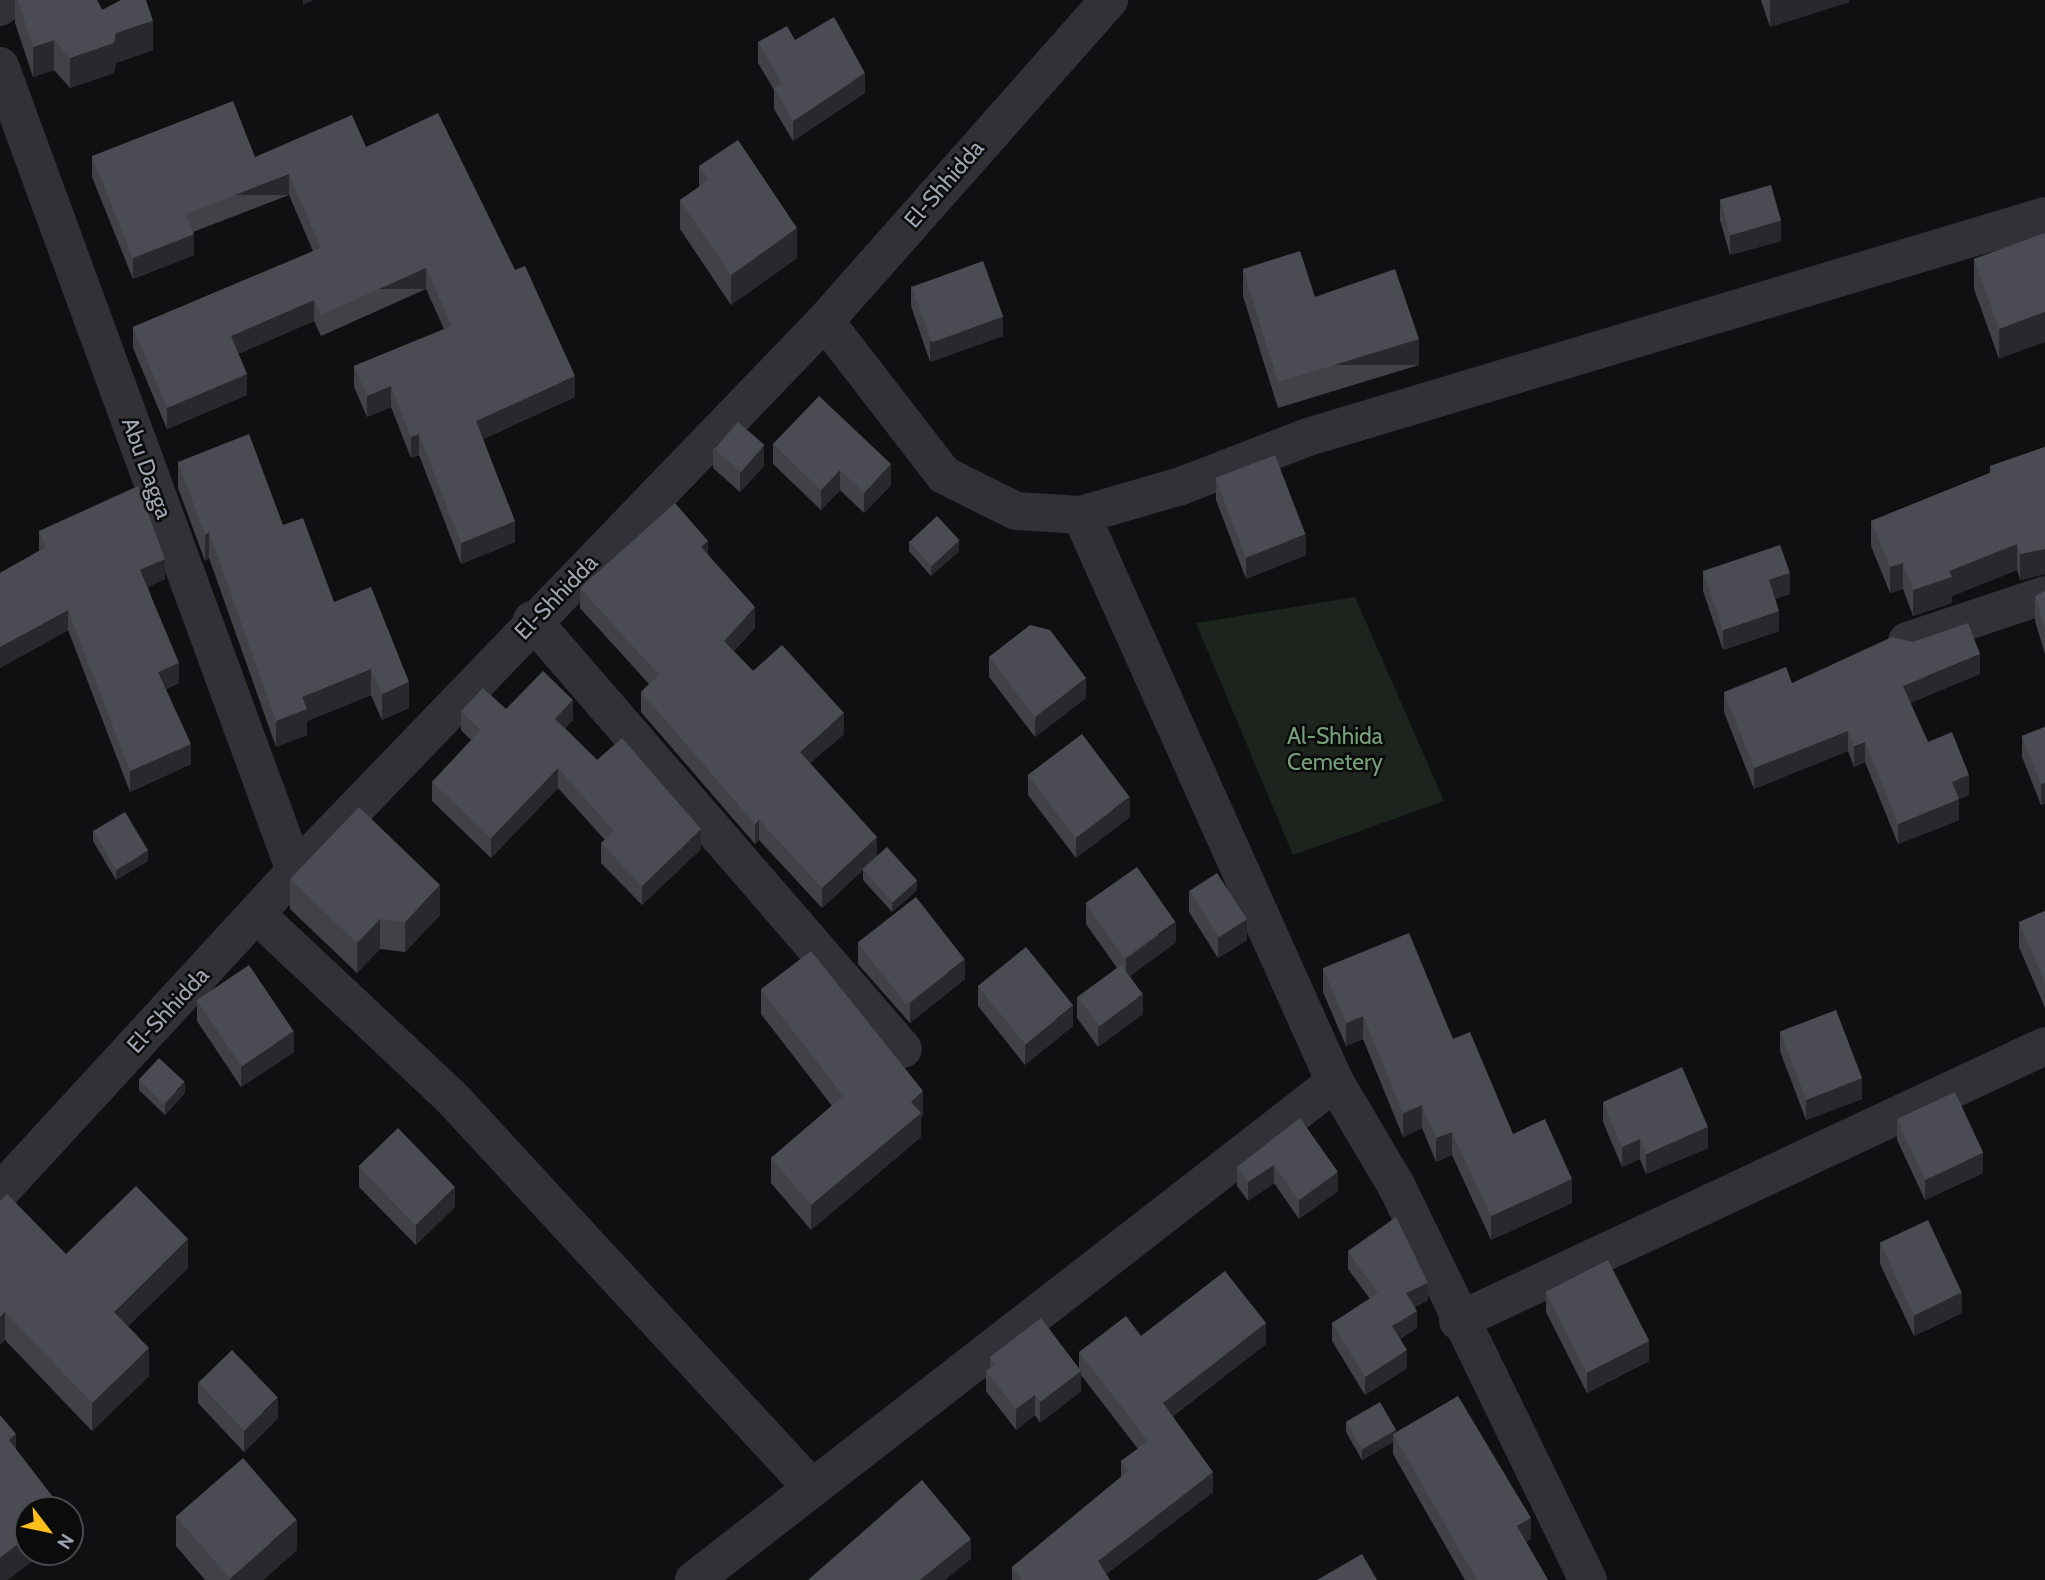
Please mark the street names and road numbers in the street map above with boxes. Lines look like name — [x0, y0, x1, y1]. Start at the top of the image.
street label: El-Shhidda — [898, 134, 990, 234]
street label: Abu Dagga — [116, 414, 178, 522]
street label: El-Shhidda — [509, 549, 603, 645]
street label: El-Shhidda — [121, 961, 215, 1059]

